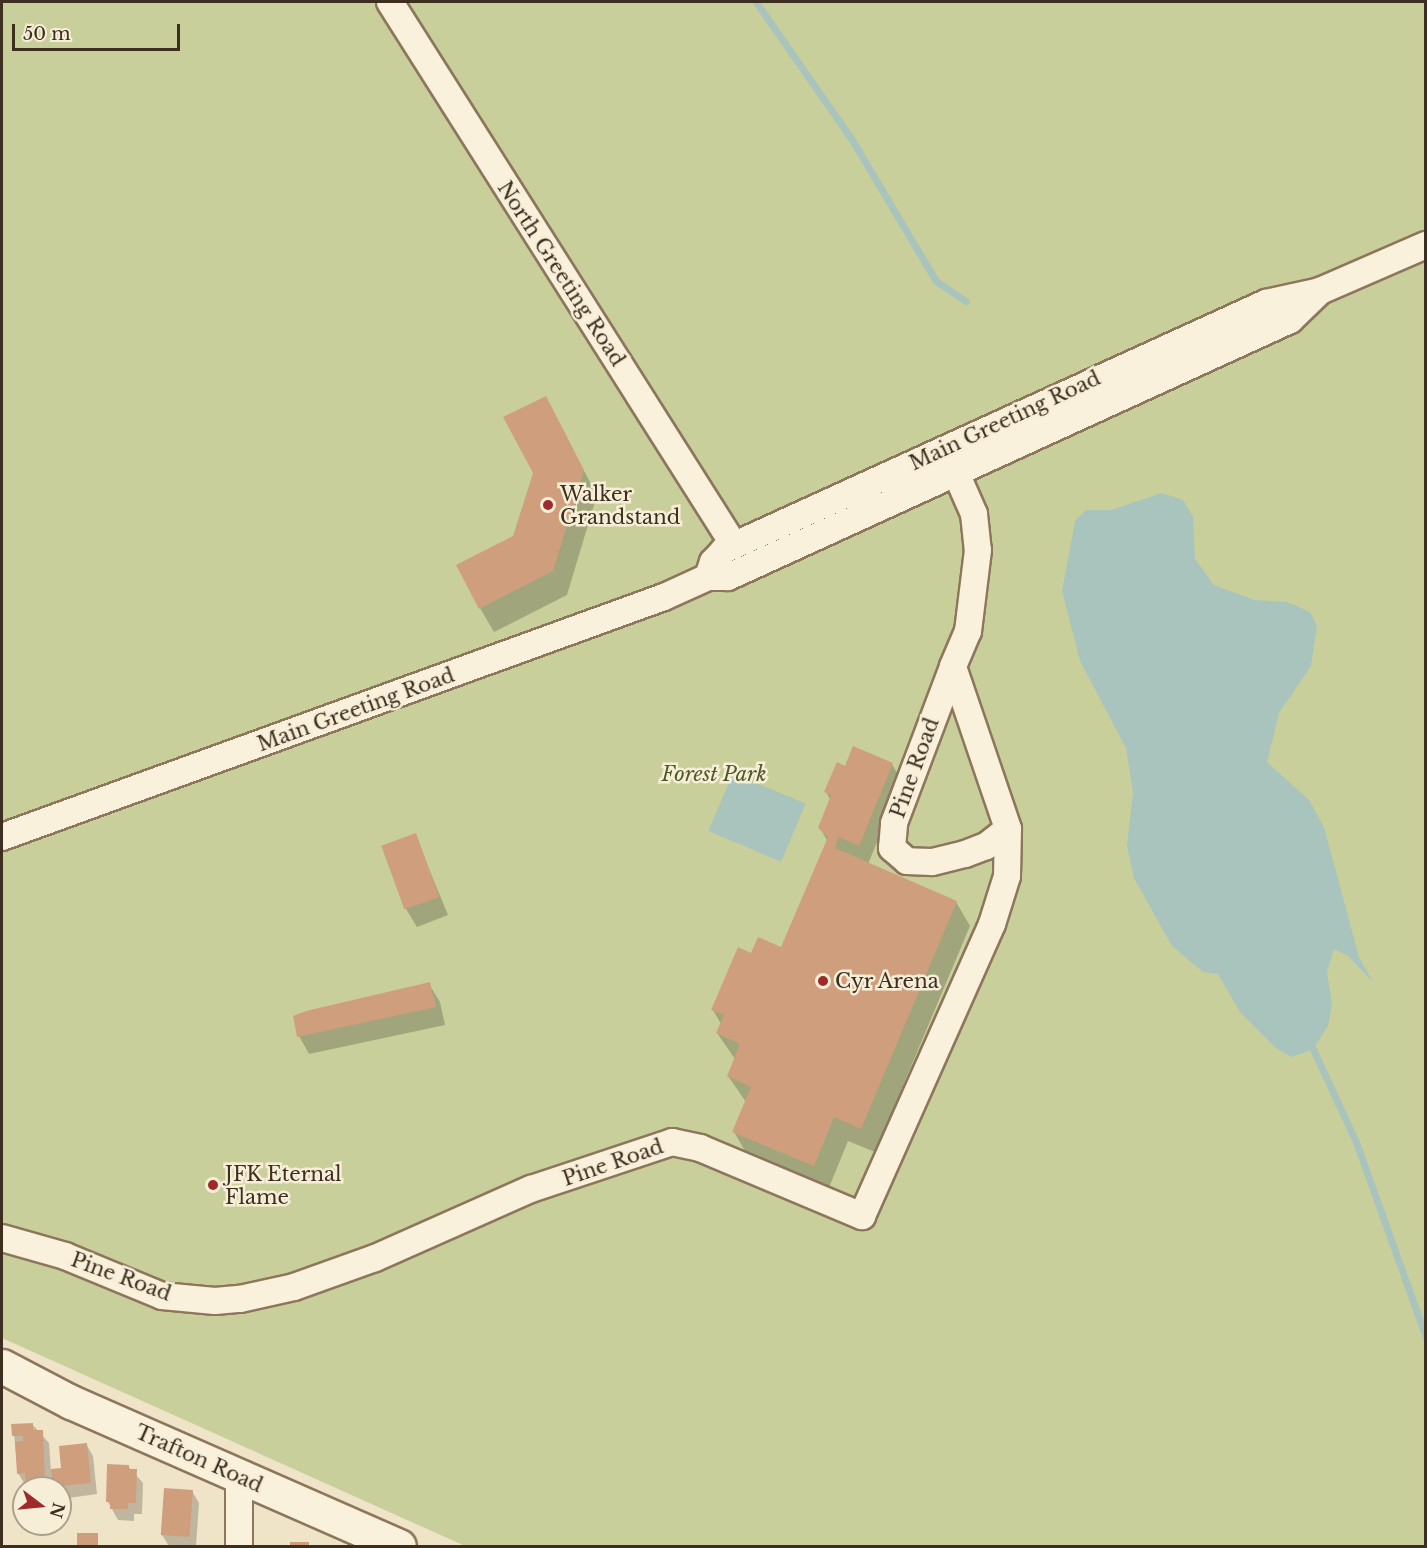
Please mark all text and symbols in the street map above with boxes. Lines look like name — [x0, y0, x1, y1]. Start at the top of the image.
scale bar — [15, 12, 183, 50]
text: 50 m — [23, 23, 71, 45]
street label: North Greeting Road — [492, 177, 630, 371]
street label: Main Greeting Road — [906, 366, 1104, 476]
place label: Walker Grandstand — [560, 482, 680, 529]
marker: Walker Grandstand — [541, 498, 555, 512]
street label: Main Greeting Road — [254, 663, 458, 757]
street label: Pine Road — [886, 715, 944, 821]
park label: Forest Park — [661, 762, 767, 786]
place label: Cyr Arena — [835, 969, 940, 993]
marker: Cyr Arena — [816, 974, 830, 988]
street label: Pine Road — [560, 1135, 666, 1191]
place label: JFK Eternal Flame — [225, 1162, 342, 1209]
marker: JFK Eternal Flame — [206, 1178, 220, 1192]
street label: Pine Road — [68, 1248, 174, 1306]
street label: Trafton Road — [132, 1420, 266, 1498]
north arrow — [12, 1476, 72, 1536]
text: N — [46, 1500, 69, 1520]

